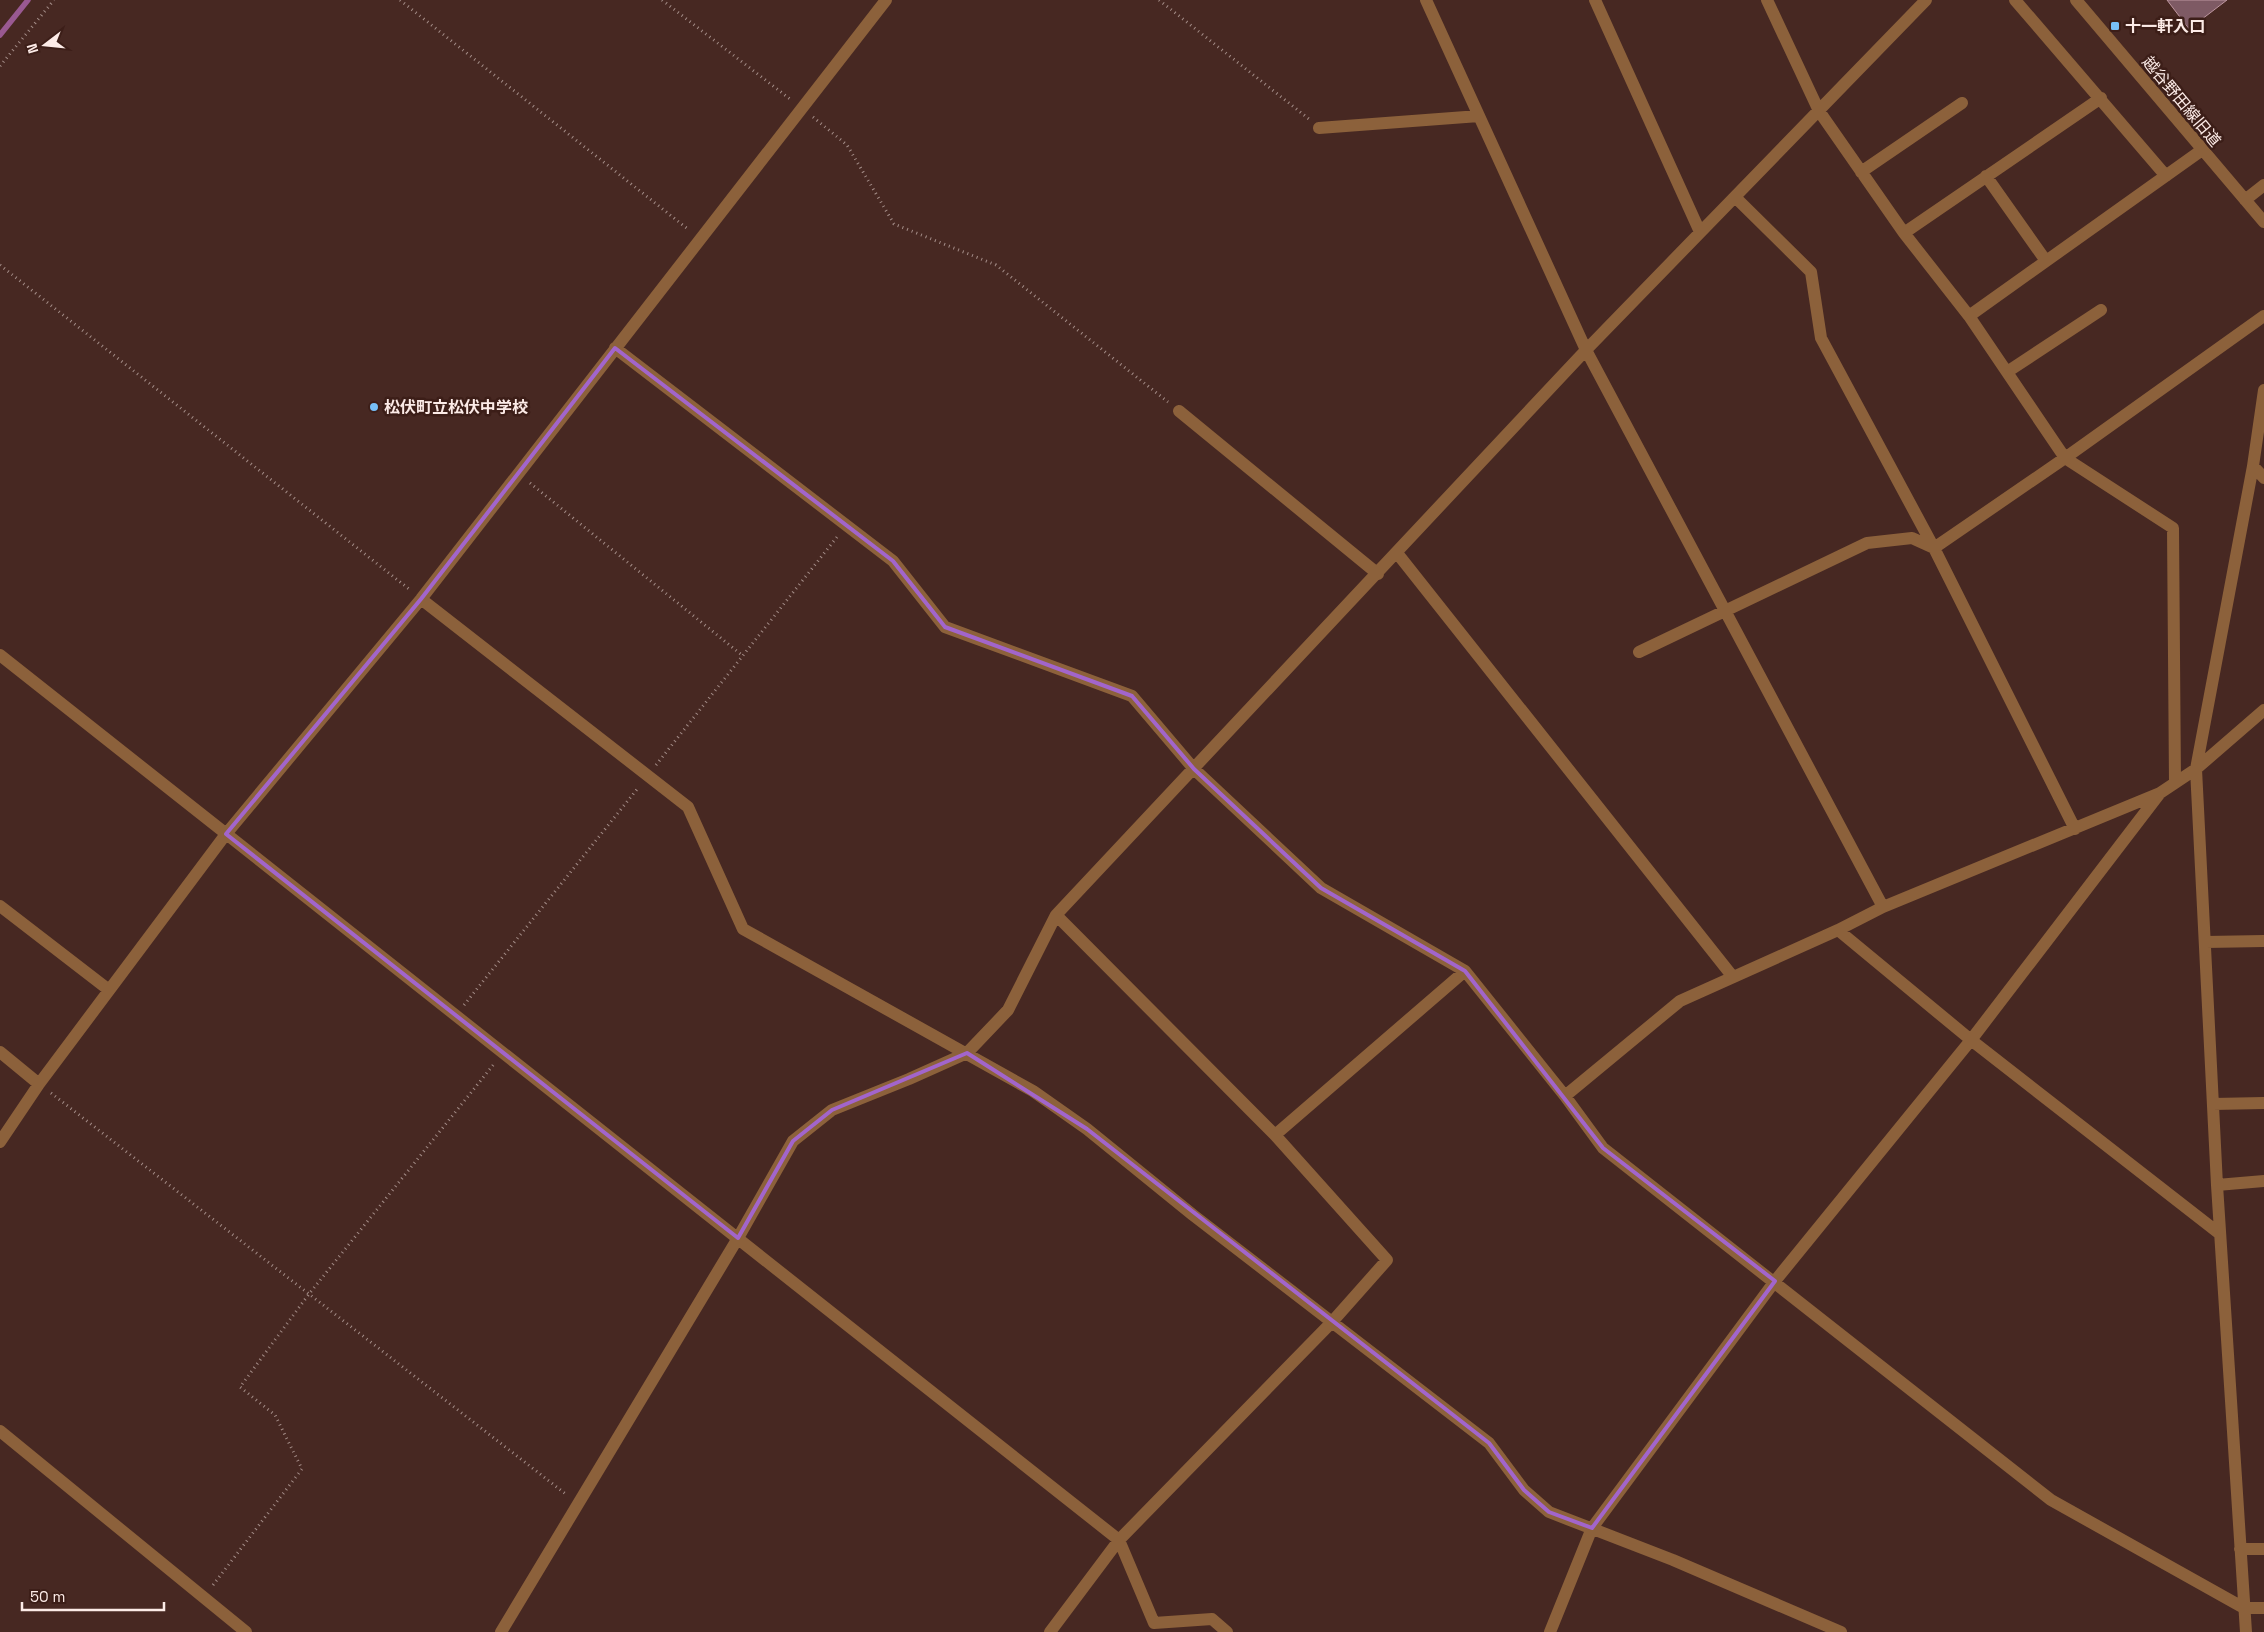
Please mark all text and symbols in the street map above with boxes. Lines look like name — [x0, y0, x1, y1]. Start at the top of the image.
place label: 十一軒入口 — [2125, 16, 2205, 37]
north arrow — [20, 20, 70, 70]
marker: 十一軒入口 — [2109, 20, 2121, 32]
text: N — [23, 42, 42, 56]
street label: 越谷野田線旧道 — [2138, 52, 2226, 151]
place label: 松伏町立松伏中学校 — [384, 397, 528, 418]
marker: 松伏町立松伏中学校 — [368, 401, 380, 413]
scale bar — [22, 1580, 165, 1612]
text: 50 m — [30, 1587, 65, 1606]

